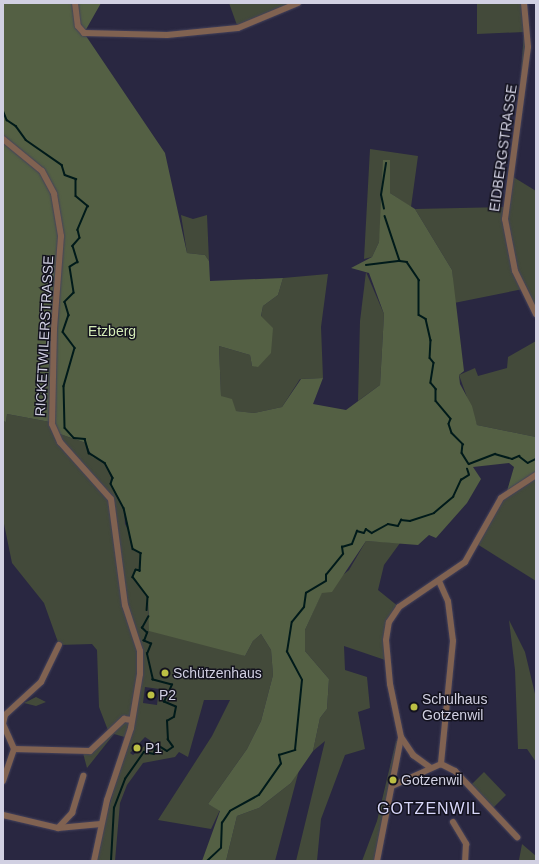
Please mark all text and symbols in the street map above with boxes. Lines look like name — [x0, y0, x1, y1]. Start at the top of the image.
street label: EIDBERGSTRASSE — [486, 83, 520, 213]
street label: RICKETWILERSTRASSE — [31, 255, 57, 417]
park label: Etzberg — [88, 323, 136, 339]
place label: Schützenhaus — [173, 665, 262, 681]
marker: Schützenhaus — [160, 668, 170, 678]
place label: P2 — [159, 687, 176, 703]
marker: P2 — [146, 690, 156, 700]
place label: Schulhaus Gotzenwil — [422, 691, 487, 724]
marker: Schulhaus Gotzenwil — [409, 702, 419, 712]
place label: P1 — [145, 740, 162, 756]
marker: P1 — [132, 743, 142, 753]
place label: Gotzenwil — [401, 772, 462, 788]
marker: Gotzenwil — [388, 775, 398, 785]
district label: GOTZENWIL — [377, 799, 481, 819]

